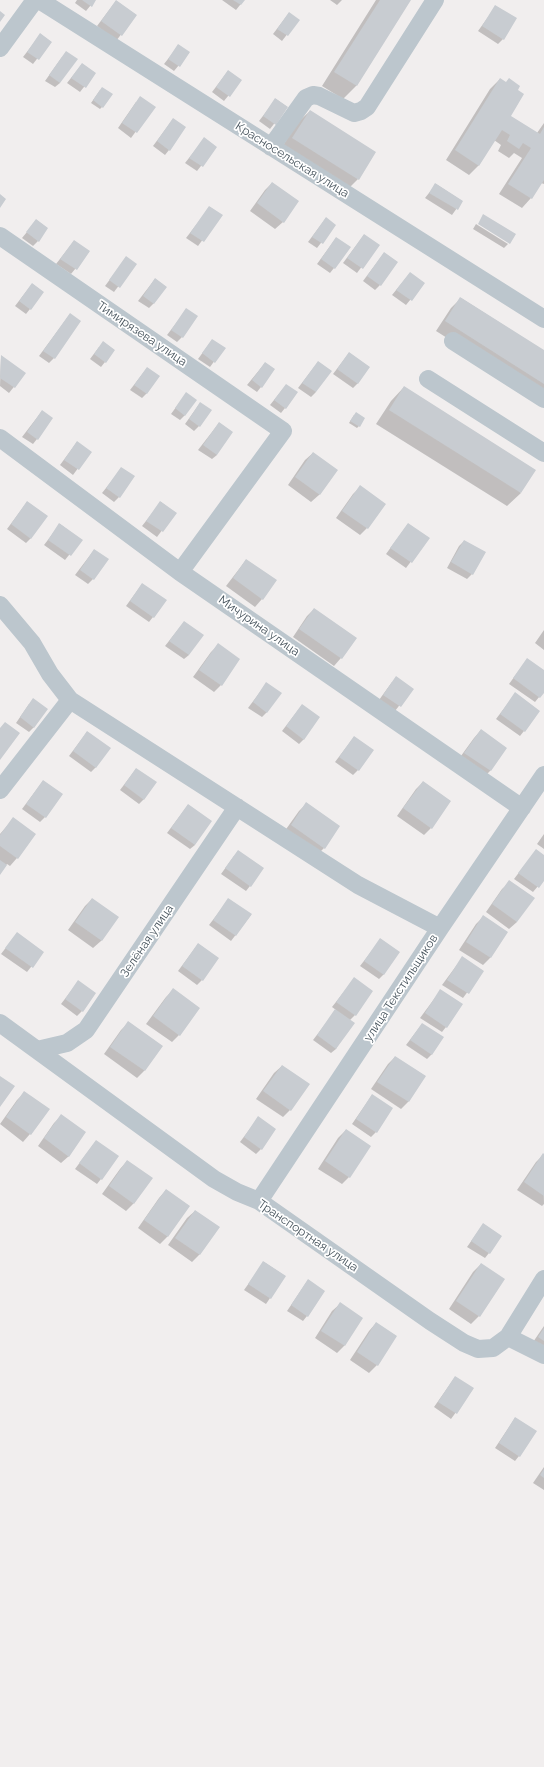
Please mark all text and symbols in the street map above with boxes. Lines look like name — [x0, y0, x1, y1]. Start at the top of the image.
street label: Красносельская улица — [233, 119, 351, 201]
street label: Тимирязева улица — [94, 299, 190, 369]
street label: Мичурина улица — [216, 593, 302, 659]
street label: Зелёная улица — [117, 902, 177, 980]
street label: улица Текстильщиков — [361, 932, 441, 1044]
street label: Транспортная улица — [255, 1197, 361, 1275]

